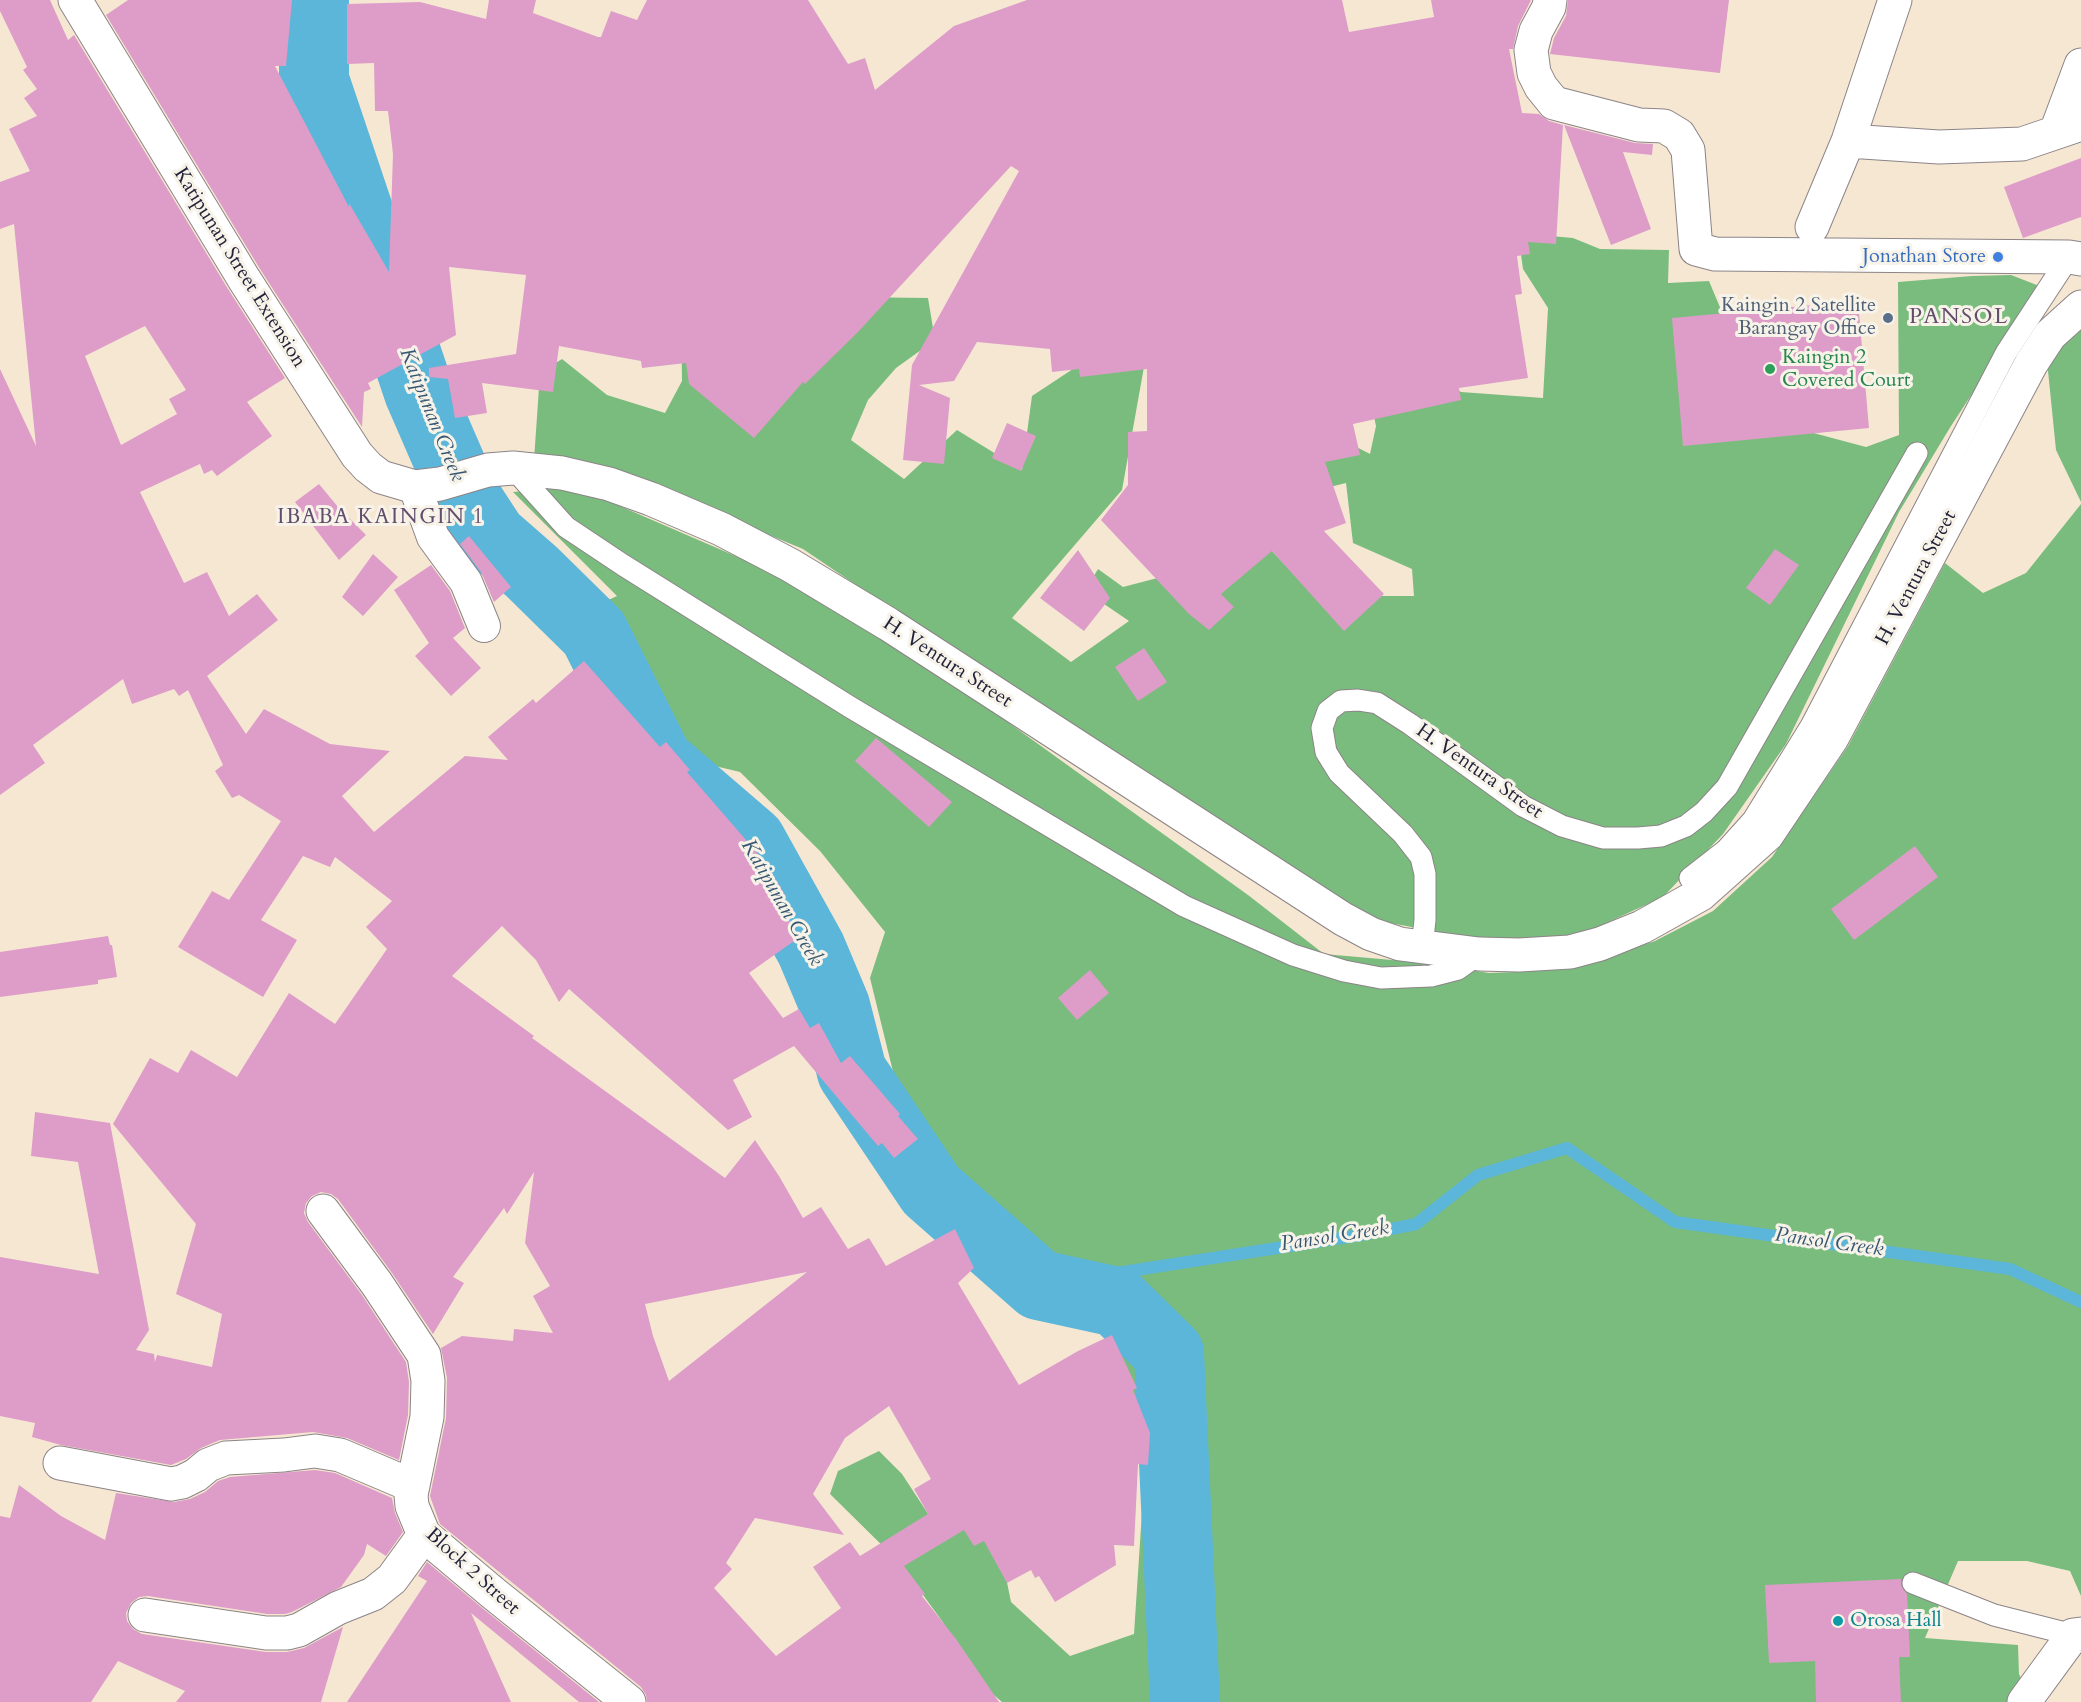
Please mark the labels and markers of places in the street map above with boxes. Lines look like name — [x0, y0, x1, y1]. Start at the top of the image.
place label: Jonathan Store — [1862, 245, 1986, 269]
marker: Jonathan Store — [1991, 250, 2005, 264]
place label: Kaingin 2 Satellite Barangay Office — [1721, 294, 1876, 341]
marker: Kaingin 2 Satellite Barangay Office — [1881, 311, 1895, 325]
place label: Kaingin 2 Covered Court — [1782, 346, 1910, 393]
marker: Kaingin 2 Covered Court — [1763, 362, 1777, 376]
place label: Orosa Hall — [1850, 1609, 1942, 1633]
marker: Orosa Hall — [1831, 1614, 1845, 1628]

